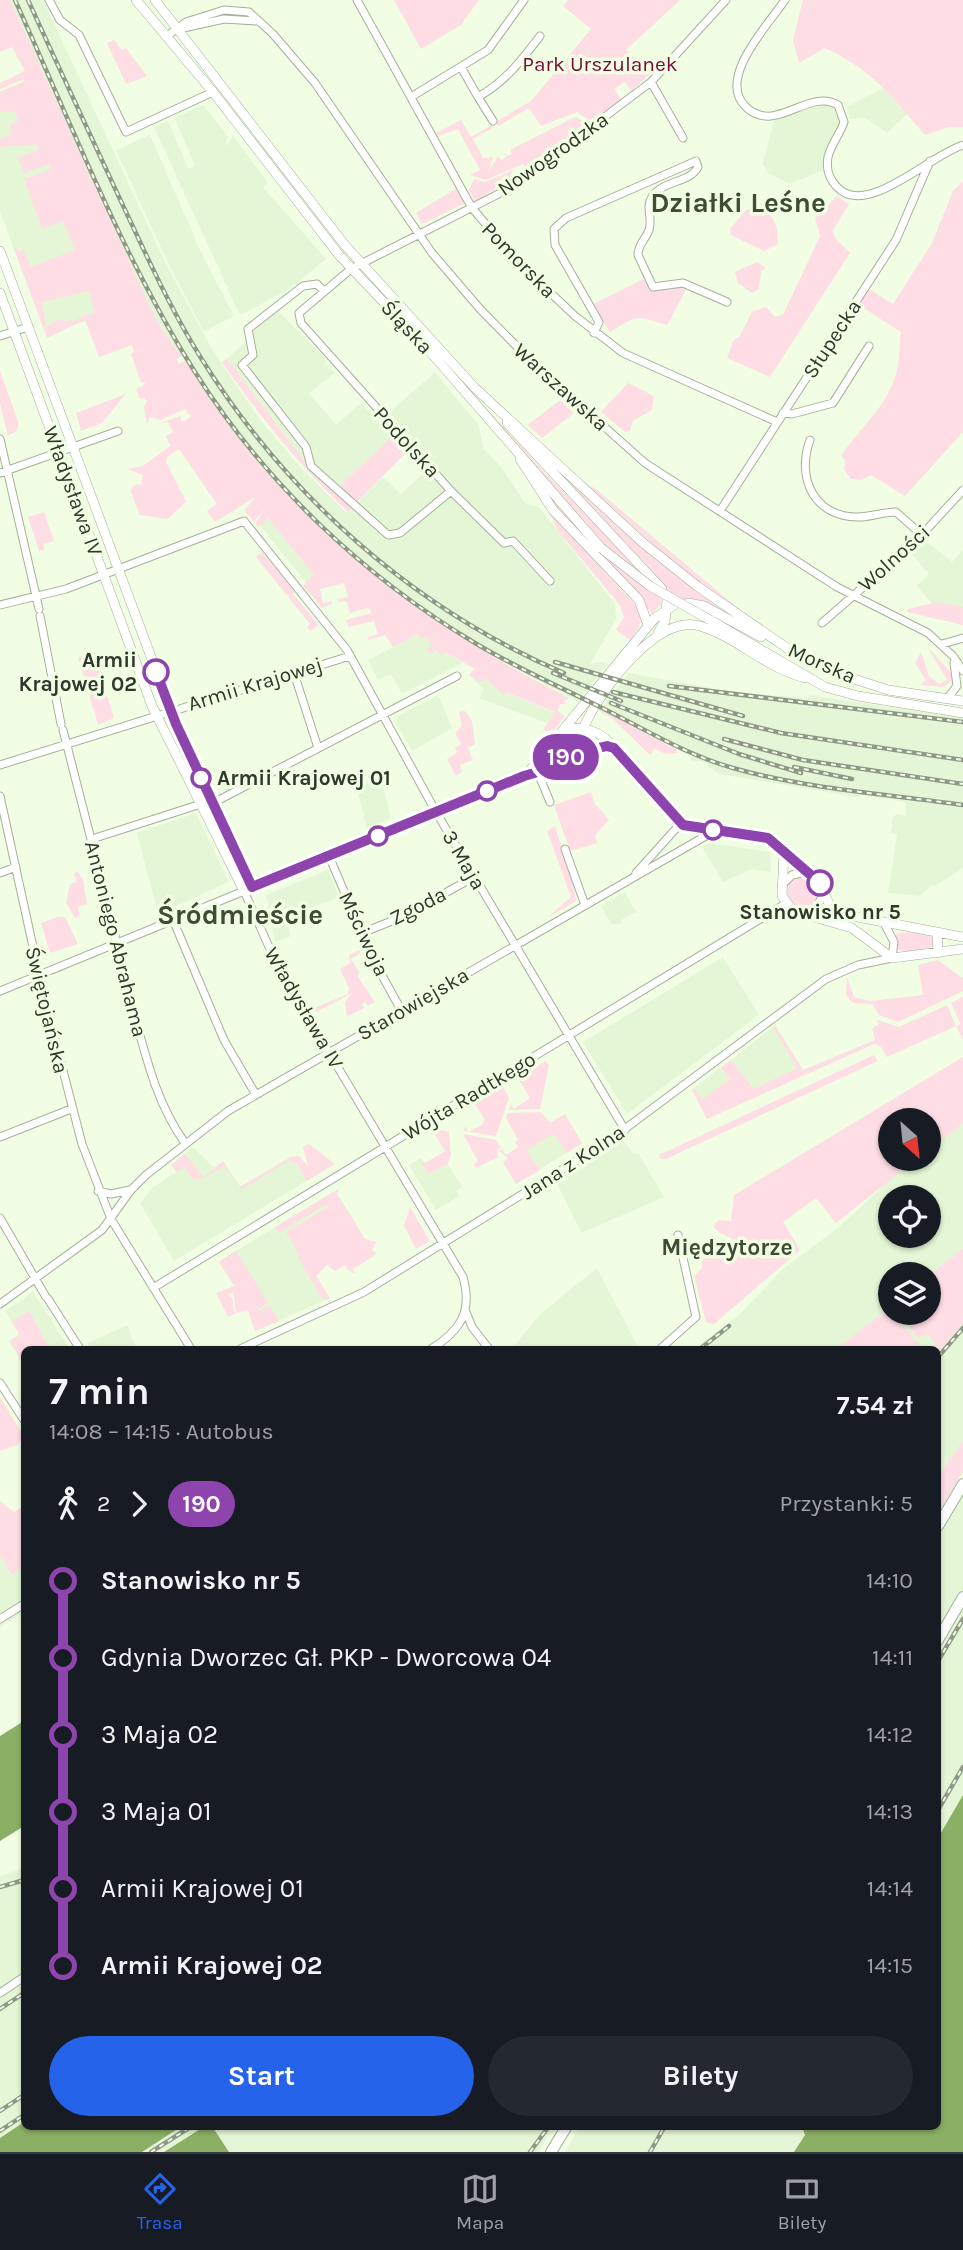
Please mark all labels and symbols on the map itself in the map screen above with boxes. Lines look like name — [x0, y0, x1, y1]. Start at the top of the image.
park label: Park Urszulanek — [522, 52, 678, 76]
street label: Nowogrodzka — [493, 107, 613, 201]
district label: Działki Leśne — [650, 186, 826, 219]
street label: Pomorska — [477, 217, 561, 303]
street label: Śląska — [376, 295, 438, 359]
street label: Słupecka — [798, 295, 866, 383]
street label: Warszawska — [509, 338, 613, 436]
street label: Podolska — [369, 402, 445, 482]
street label: Władysława IV — [38, 423, 108, 559]
street label: Wolności — [853, 520, 935, 596]
street label: Morska — [785, 638, 859, 688]
place label: Armii Krajowej 02 — [18, 648, 137, 696]
street label: Armii Krajowej — [185, 652, 325, 716]
marker: Armii Krajowej 02 — [143, 659, 169, 685]
line badge: 190 — [526, 734, 606, 780]
place label: Armii Krajowej 01 — [217, 766, 391, 790]
marker: Armii Krajowej 01 — [191, 768, 211, 788]
unlabelled marker — [477, 781, 497, 801]
unlabelled marker — [703, 820, 723, 840]
unlabelled marker — [368, 826, 388, 846]
street label: 3 Maja — [437, 826, 491, 894]
street label: Antoniego Abrahama — [80, 838, 152, 1040]
marker: Stanowisko nr 5 — [807, 870, 833, 896]
street label: Zgoda — [386, 882, 450, 930]
street label: Mściwoja — [334, 888, 394, 980]
district label: Śródmieście — [157, 897, 323, 931]
place label: Stanowisko nr 5 — [739, 900, 901, 924]
street label: Władysława IV — [260, 943, 349, 1073]
street label: Świętojańska — [21, 944, 73, 1076]
street label: Starowiejska — [353, 962, 473, 1046]
street label: Wójta Radtkego — [398, 1047, 540, 1145]
north arrow — [878, 1108, 942, 1171]
street label: Jana z Kolna — [517, 1120, 629, 1204]
district label: Międzytorze — [661, 1234, 793, 1261]

